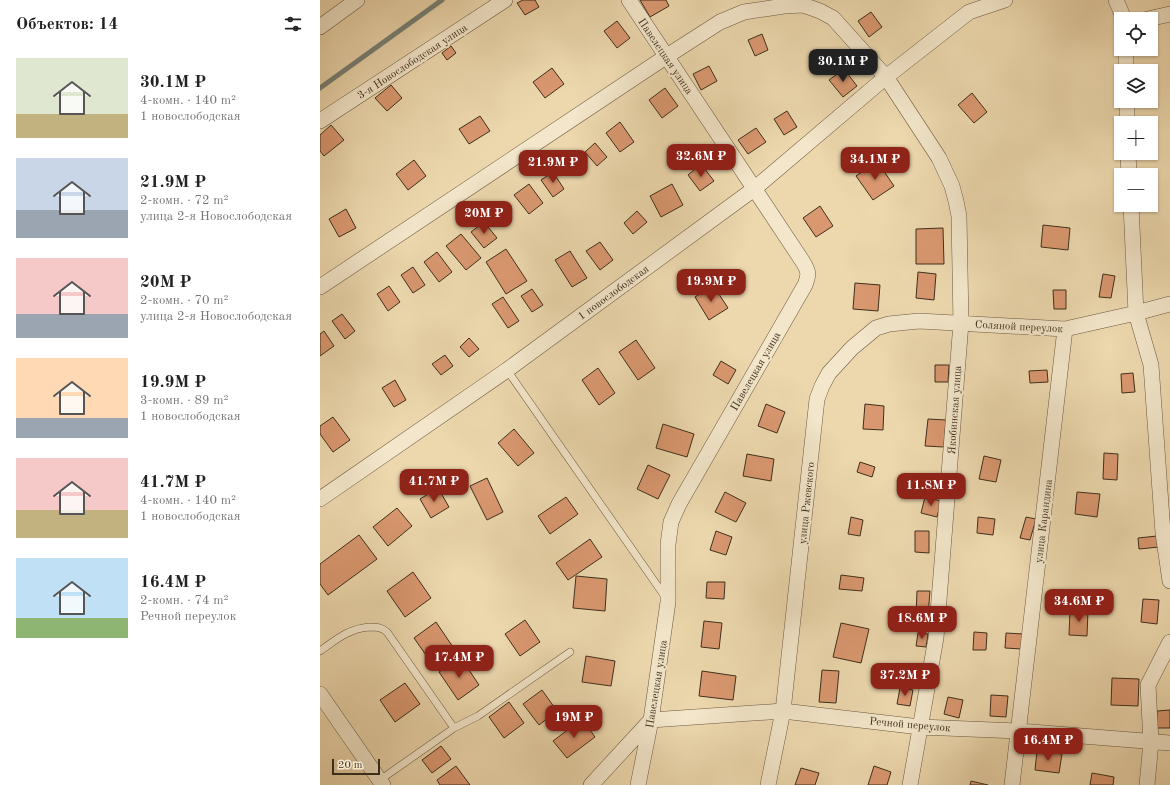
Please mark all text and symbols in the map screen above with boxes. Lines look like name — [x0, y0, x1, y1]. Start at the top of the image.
map controls — [1114, 12, 1158, 212]
button: locate — [1114, 12, 1158, 56]
icon: filters — [282, 13, 304, 35]
text: Объектов: 14 — [16, 16, 118, 33]
street label: Павелецкая улица — [635, 17, 695, 97]
street label: 3-я Новослободская улица — [356, 22, 470, 102]
pin: 30.1M ₽ — [806, 49, 880, 83]
text: 30.1M ₽ — [818, 55, 868, 68]
button: layers — [1114, 64, 1158, 108]
icon: home — [48, 74, 96, 122]
text: 30.1M ₽ — [140, 74, 206, 91]
text: 4-комн. · 140 m² — [140, 94, 236, 107]
text: 1 новослободская — [140, 110, 240, 123]
button: + — [1114, 116, 1158, 160]
pin: 32.6M ₽ — [664, 144, 738, 178]
pin: 34.1M ₽ — [838, 147, 912, 181]
pin: 21.9M ₽ — [516, 150, 590, 184]
text: 32.6M ₽ — [676, 150, 726, 163]
text: 34.1M ₽ — [850, 153, 900, 166]
text: 21.9M ₽ — [528, 156, 578, 169]
button: − — [1114, 168, 1158, 212]
icon: home — [48, 174, 96, 222]
text: 21.9M ₽ — [140, 174, 206, 191]
text: 2-комн. · 72 m² — [140, 194, 228, 207]
pin: 20M ₽ — [456, 201, 512, 235]
text: 20M ₽ — [464, 207, 504, 220]
text: улица 2-я Новослободская — [140, 210, 292, 223]
street label: 1 новослободская — [576, 264, 652, 323]
pin: 19.9M ₽ — [674, 269, 748, 303]
icon: home — [48, 274, 96, 322]
text: 20M ₽ — [140, 274, 192, 291]
text: 19.9M ₽ — [686, 275, 736, 288]
text: 2-комн. · 70 m² — [140, 294, 228, 307]
text: улица 2-я Новослободская — [140, 310, 292, 323]
street label: Соляной переулок — [975, 320, 1064, 335]
street label: Павелецкая улица — [729, 330, 784, 413]
street label: Якобинская улица — [947, 365, 964, 455]
icon: home — [48, 374, 96, 422]
text: 19.9M ₽ — [140, 374, 206, 391]
text: 3-комн. · 89 m² — [140, 394, 228, 407]
text: 1 новослободская — [140, 410, 240, 423]
street label: улица Ржевского — [798, 462, 817, 545]
pin: 41.7M ₽ — [397, 469, 471, 503]
pin: 11.8M ₽ — [894, 473, 968, 507]
icon: home — [48, 474, 96, 522]
text: 41.7M ₽ — [140, 474, 206, 491]
text: 41.7M ₽ — [409, 475, 459, 488]
street label: улица Карандина — [1034, 478, 1055, 564]
text: 11.8M ₽ — [906, 479, 956, 492]
text: 4-комн. · 140 m² — [140, 494, 236, 507]
text: 1 новослободская — [140, 510, 240, 523]
icon: home — [48, 574, 96, 622]
text: 16.4M ₽ — [140, 574, 206, 591]
pin: 34.6M ₽ — [1042, 589, 1116, 623]
text: 2-комн. · 74 m² — [140, 594, 228, 607]
text: 34.6M ₽ — [1054, 595, 1104, 608]
pin: 18.6M ₽ — [885, 606, 959, 640]
text: Речной переулок — [140, 610, 236, 623]
text: 18.6M ₽ — [897, 612, 947, 625]
street label: Павелецкая улица — [645, 639, 670, 729]
pin: 17.4M ₽ — [422, 645, 496, 679]
text: 17.4M ₽ — [434, 651, 484, 664]
pin: 37.2M ₽ — [868, 663, 942, 697]
text: 37.2M ₽ — [880, 669, 930, 682]
pin: 19M ₽ — [546, 705, 602, 739]
text: 19M ₽ — [554, 711, 594, 724]
street label: Речной переулок — [869, 716, 951, 735]
pin: 16.4M ₽ — [1011, 728, 1085, 762]
text: 16.4M ₽ — [1023, 734, 1073, 747]
scale bar — [332, 757, 380, 776]
text: 20 m — [338, 760, 363, 771]

